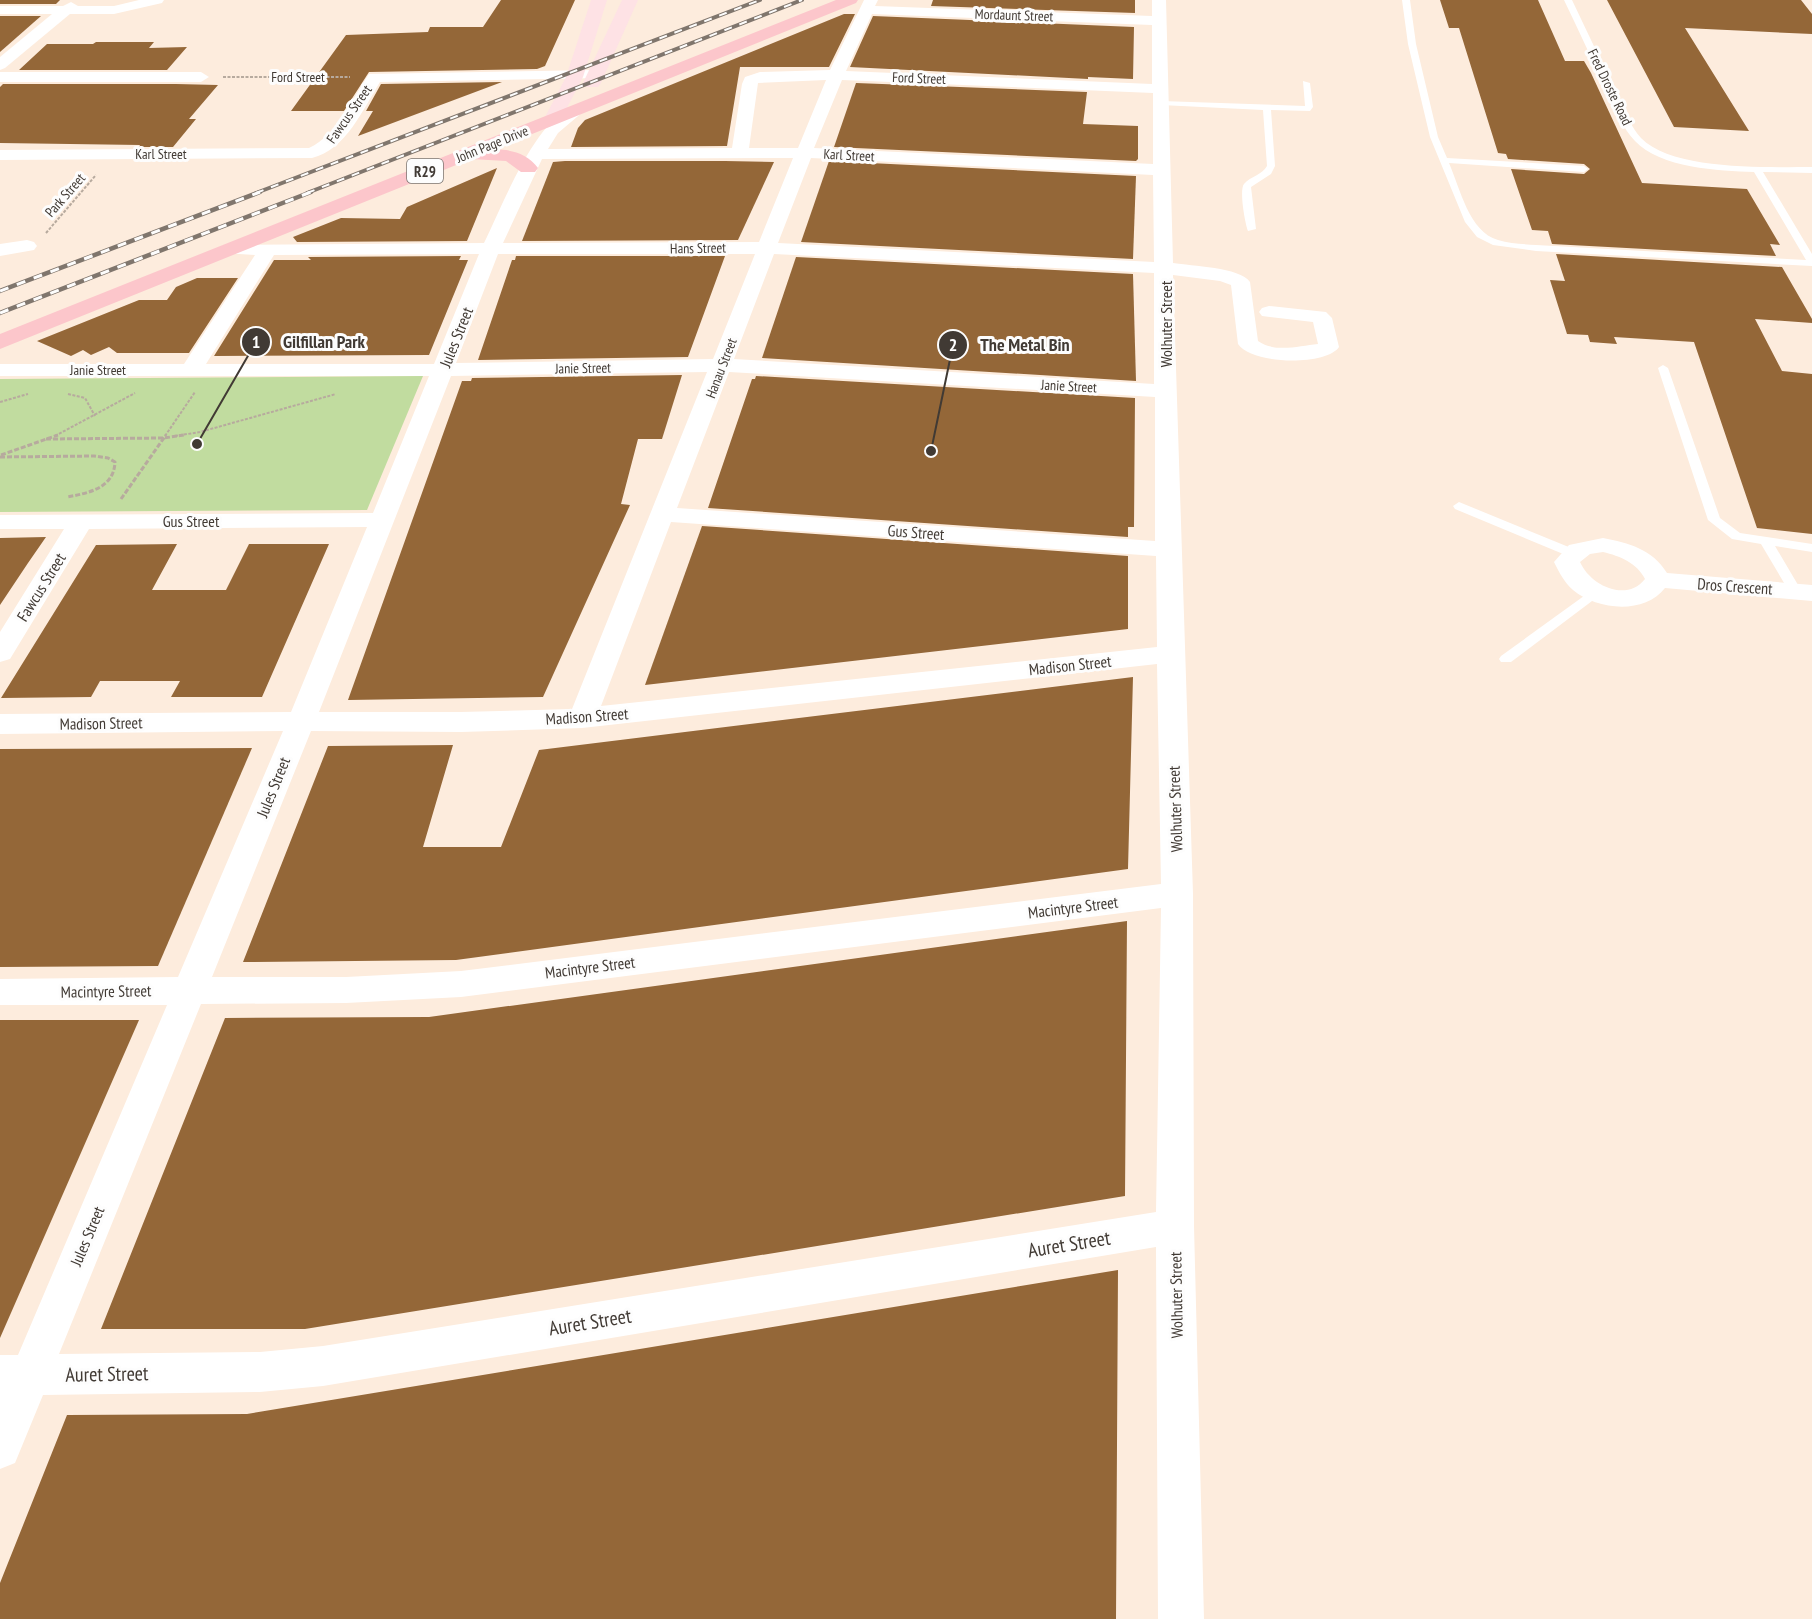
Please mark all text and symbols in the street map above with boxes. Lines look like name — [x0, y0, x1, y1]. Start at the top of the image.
street label: Mordaunt Street — [974, 5, 1054, 25]
street label: Fred Droste Road — [1584, 46, 1636, 128]
street label: Ford Street — [271, 68, 325, 86]
street label: Ford Street — [892, 68, 946, 88]
street label: Fawcus Street — [322, 81, 376, 147]
street label: John Page Drive — [452, 121, 531, 167]
street label: Karl Street — [135, 145, 187, 163]
street label: Karl Street — [823, 145, 875, 165]
road number: R29 — [407, 159, 443, 183]
street label: Park Street — [41, 169, 89, 221]
street label: Hans Street — [670, 239, 726, 257]
street label: Wolhuter Street — [1156, 280, 1176, 367]
street label: Jules Street — [435, 303, 477, 371]
callout: Gilfillan Park — [241, 324, 377, 360]
callout: The Metal Bin — [938, 327, 1082, 363]
text: 1 — [252, 330, 260, 353]
text: Gilfillan Park — [283, 330, 366, 353]
text: 2 — [949, 333, 957, 356]
text: The Metal Bin — [980, 333, 1070, 356]
street label: Hanau Street — [701, 335, 741, 401]
street label: Janie Street — [554, 359, 611, 378]
street label: Janie Street — [69, 361, 126, 379]
street label: Janie Street — [1040, 375, 1098, 396]
street label: Gus Street — [163, 511, 220, 531]
street label: Gus Street — [887, 520, 946, 544]
street label: Fawcus Street — [12, 549, 70, 625]
street label: Dros Crescent — [1697, 573, 1774, 599]
street label: Madison Street — [1028, 651, 1113, 679]
street label: Madison Street — [545, 703, 630, 729]
street label: Madison Street — [59, 712, 143, 734]
street label: Jules Street — [252, 753, 294, 821]
street label: Wolhuter Street — [1163, 765, 1187, 853]
street label: Macintyre Street — [1027, 891, 1120, 922]
street label: Macintyre Street — [544, 951, 637, 982]
street label: Macintyre Street — [61, 980, 152, 1002]
street label: Jules Street — [65, 1203, 109, 1270]
street label: Auret Street — [1026, 1225, 1113, 1263]
street label: Wolhuter Street — [1165, 1251, 1187, 1338]
street label: Auret Street — [547, 1303, 634, 1341]
street label: Auret Street — [65, 1360, 149, 1388]

